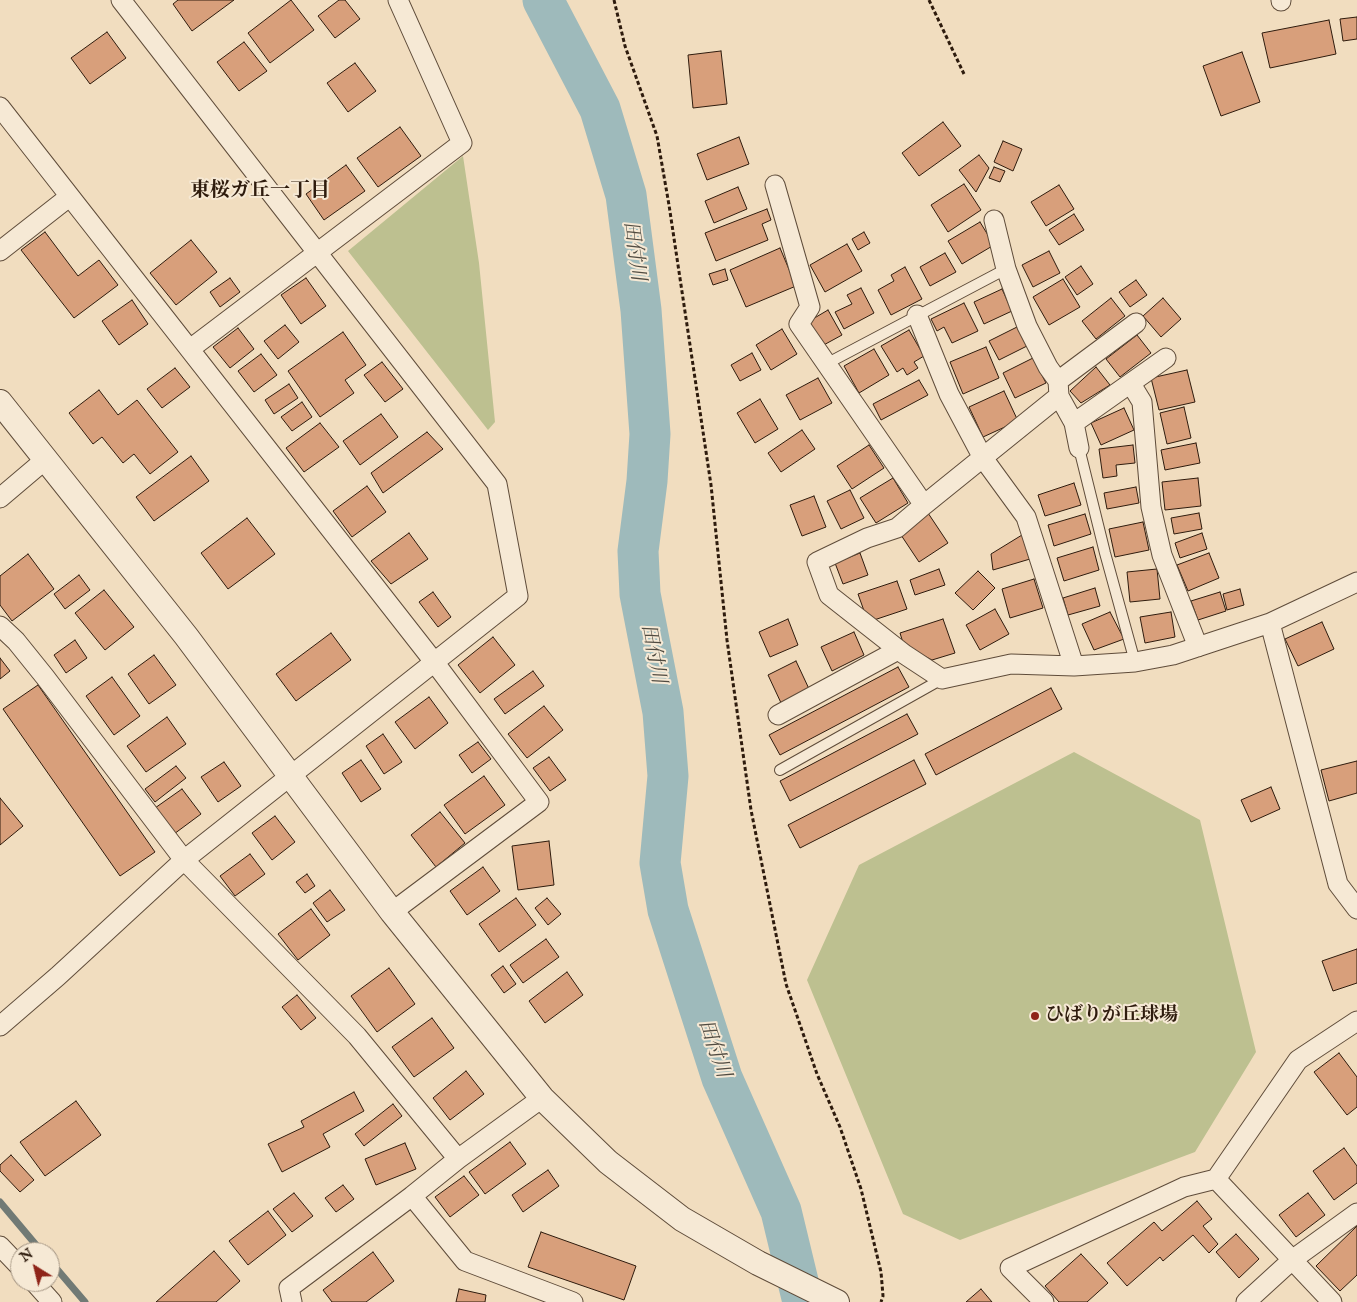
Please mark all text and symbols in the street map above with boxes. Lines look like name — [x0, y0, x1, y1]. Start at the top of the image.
district label: 東桜ガ丘一丁目 — [190, 180, 330, 204]
water label: 田付川 — [617, 220, 649, 282]
water label: 田付川 — [634, 622, 670, 686]
place label: ひばりが丘球場 — [1045, 1005, 1178, 1027]
marker: ひばりが丘球場 — [1029, 1010, 1041, 1022]
water label: 田付川 — [692, 1017, 734, 1081]
north arrow — [10, 1242, 60, 1292]
text: N — [17, 1245, 37, 1267]

